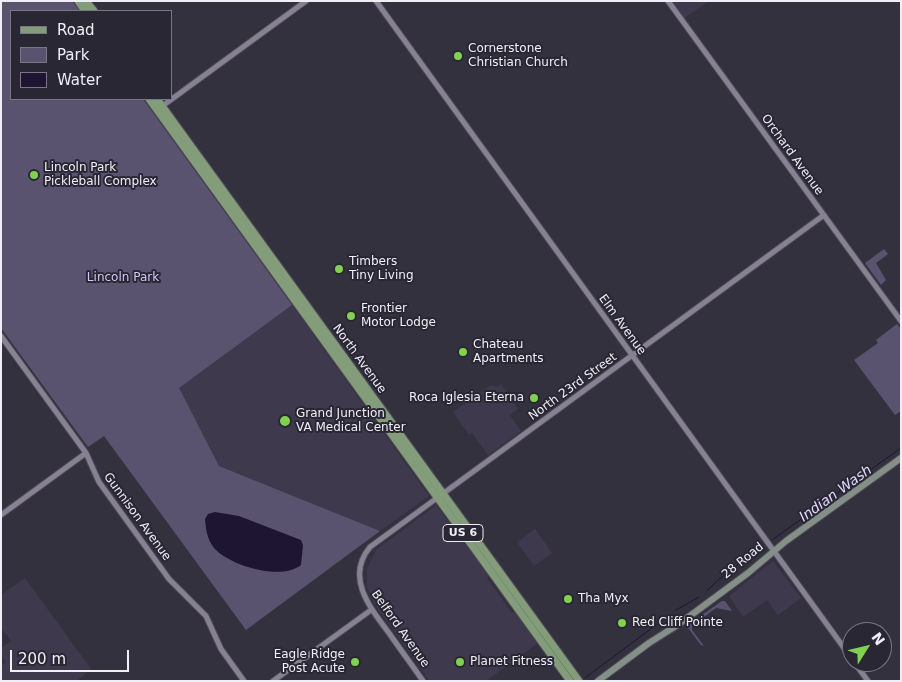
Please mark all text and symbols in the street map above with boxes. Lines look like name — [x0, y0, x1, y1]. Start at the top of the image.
legend — [10, 10, 172, 100]
text: Road — [57, 21, 95, 39]
place label: Cornerstone Christian Church — [468, 42, 568, 70]
text: Park — [57, 46, 89, 64]
marker: Cornerstone Christian Church — [452, 50, 464, 62]
text: Water — [57, 71, 101, 89]
street label: Orchard Avenue — [758, 112, 826, 198]
place label: Lincoln Park Pickleball Complex — [44, 161, 157, 189]
marker: Lincoln Park Pickleball Complex — [28, 169, 40, 181]
place label: Timbers Tiny Living — [349, 255, 413, 283]
marker: Timbers Tiny Living — [333, 263, 345, 275]
park label: Lincoln Park — [87, 271, 159, 285]
street label: Elm Avenue — [595, 292, 649, 358]
place label: Frontier Motor Lodge — [361, 302, 436, 330]
marker: Frontier Motor Lodge — [345, 310, 357, 322]
street label: North Avenue — [329, 322, 389, 396]
place label: Chateau Apartments — [473, 338, 543, 366]
marker: Chateau Apartments — [457, 346, 469, 358]
street label: North 23rd Street — [526, 350, 620, 424]
place label: Roca Iglesia Eterna — [409, 391, 524, 405]
marker: Roca Iglesia Eterna — [528, 392, 540, 404]
place label: Grand Junction VA Medical Center — [296, 407, 406, 435]
marker: Grand Junction VA Medical Center — [278, 414, 292, 428]
water label: Indian Wash — [796, 462, 876, 526]
street label: Gunnison Avenue — [100, 470, 174, 564]
road number: US 6 — [443, 524, 483, 542]
street label: 28 Road — [719, 540, 767, 582]
street label: Belford Avenue — [368, 587, 432, 671]
place label: Tha Myx — [578, 592, 629, 606]
marker: Tha Myx — [562, 593, 574, 605]
place label: Red Cliff Pointe — [632, 616, 723, 630]
marker: Red Cliff Pointe — [616, 617, 628, 629]
north arrow — [842, 622, 892, 672]
text: N — [868, 629, 888, 648]
scale bar — [12, 640, 131, 672]
place label: Eagle Ridge Post Acute — [274, 648, 345, 676]
text: 200 m — [18, 650, 66, 668]
place label: Planet Fitness — [470, 655, 553, 669]
marker: Eagle Ridge Post Acute — [349, 656, 361, 668]
marker: Planet Fitness — [454, 656, 466, 668]

